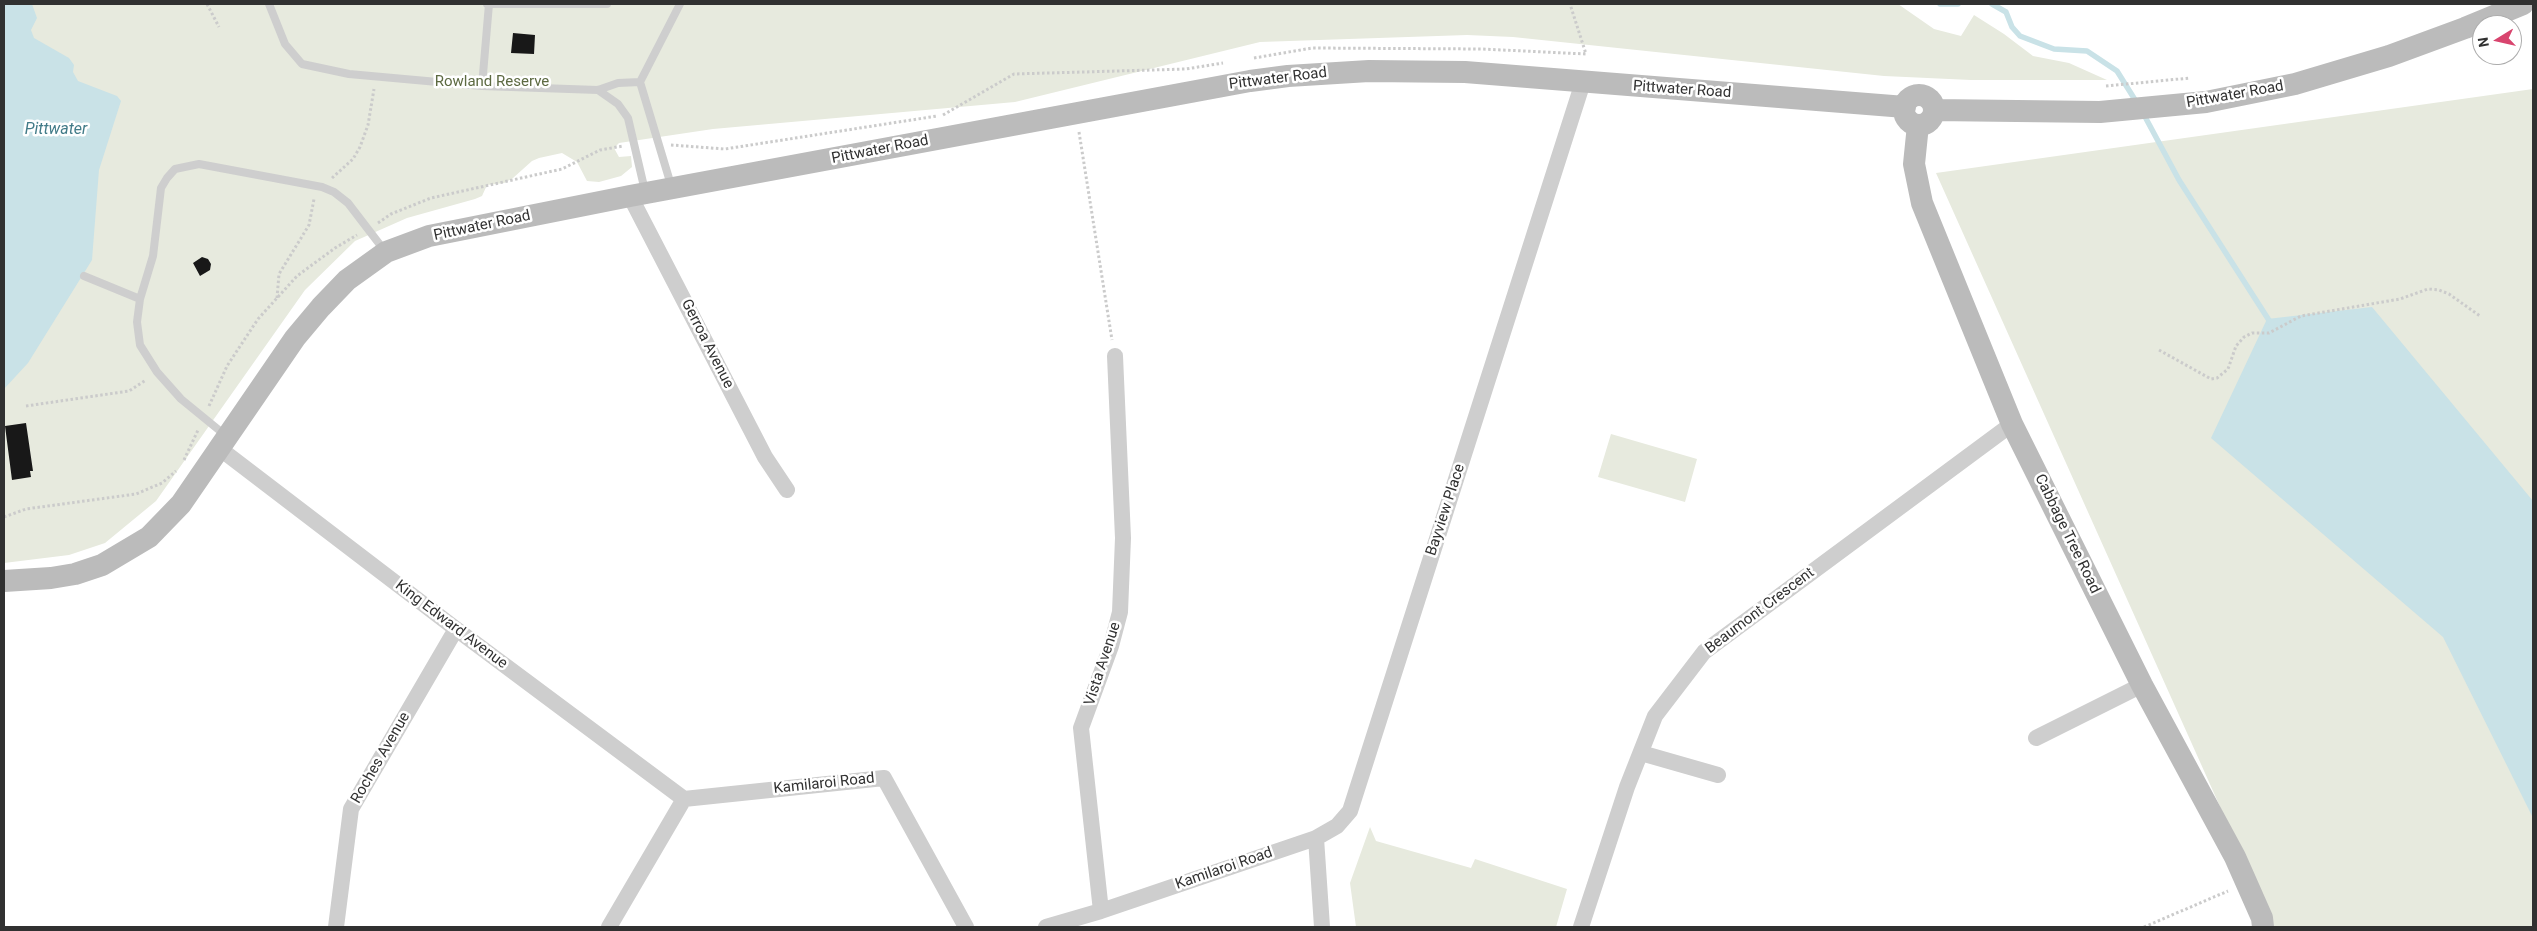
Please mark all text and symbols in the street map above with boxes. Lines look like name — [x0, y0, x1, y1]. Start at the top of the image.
north arrow — [2472, 15, 2522, 65]
text: N — [2474, 36, 2492, 48]
street label: Pittwater Road — [1228, 64, 1328, 94]
park label: Rowland Reserve — [435, 73, 549, 91]
street label: Pittwater Road — [1632, 78, 1732, 102]
street label: Pittwater Road — [2185, 78, 2285, 112]
water label: Pittwater — [25, 120, 87, 140]
street label: Pittwater Road — [830, 132, 930, 168]
street label: Pittwater Road — [432, 207, 532, 245]
street label: Gerroa Avenue — [677, 296, 737, 392]
street label: Bayview Place — [1423, 462, 1469, 558]
street label: Cabbage Tree Road — [2030, 471, 2104, 597]
street label: Beaumont Crescent — [1702, 564, 1818, 658]
street label: King Edward Avenue — [391, 577, 511, 673]
street label: Vista Avenue — [1081, 620, 1125, 708]
street label: Roches Avenue — [348, 709, 414, 807]
street label: Kamilaroi Road — [773, 770, 875, 798]
street label: Kamilaroi Road — [1173, 844, 1275, 894]

